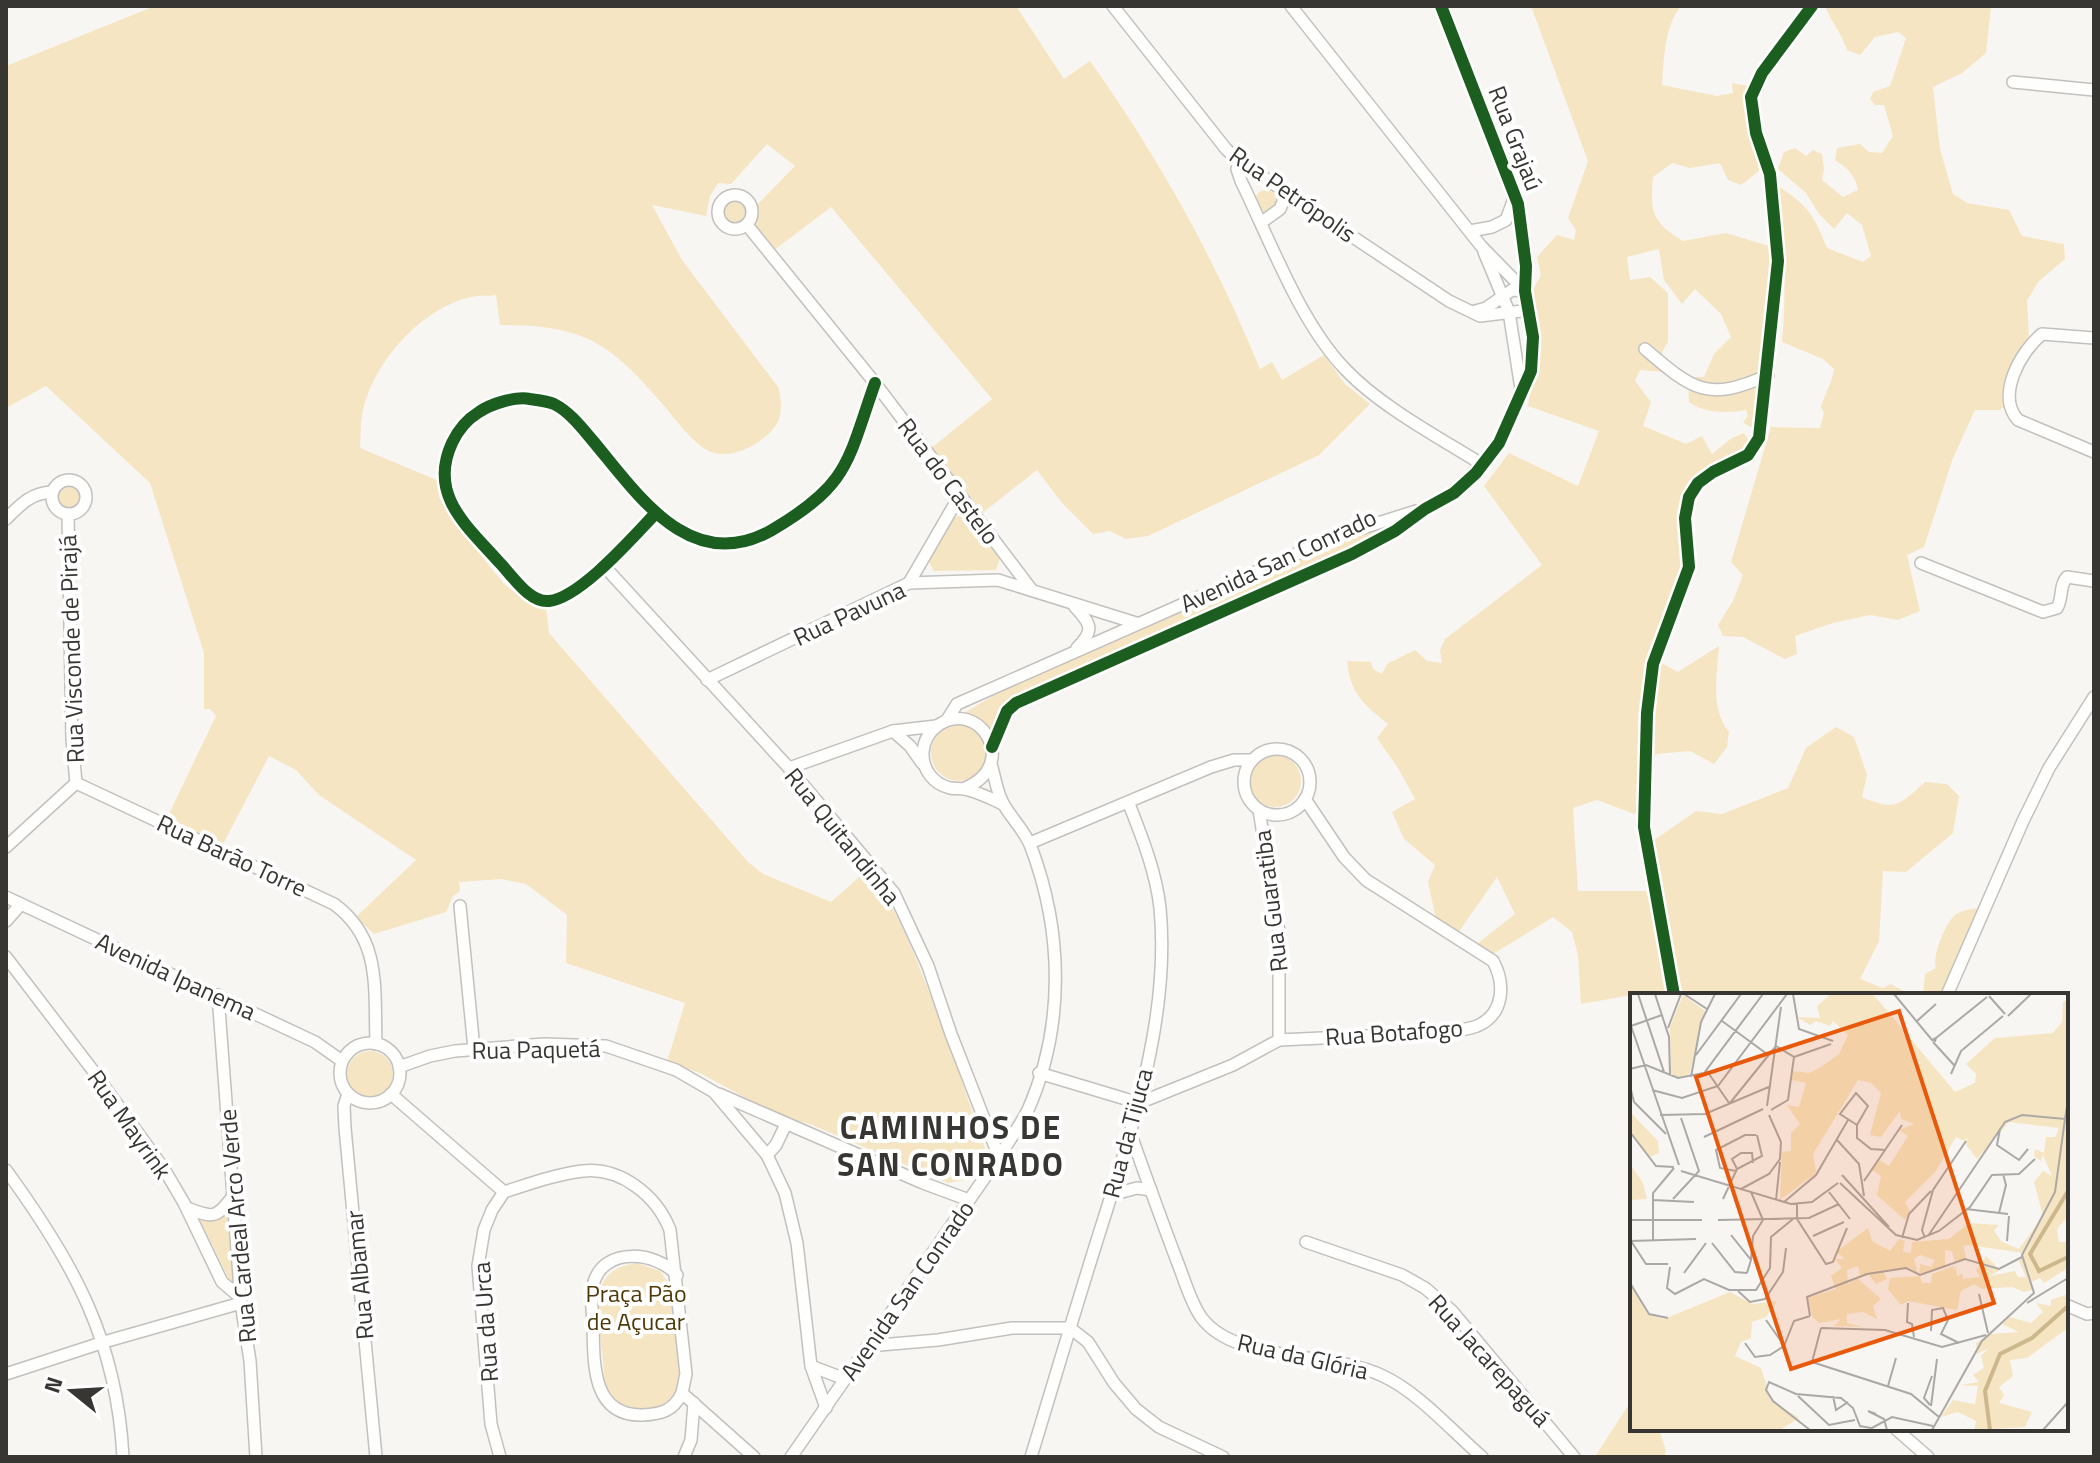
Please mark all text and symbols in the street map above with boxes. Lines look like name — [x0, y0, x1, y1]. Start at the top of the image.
street label: Rua Grajaú — [1480, 80, 1552, 196]
street label: Rua Petrópolis — [1222, 137, 1364, 251]
street label: Rua do Castelo — [889, 410, 1009, 552]
street label: Avenida San Conrado — [1174, 499, 1382, 621]
street label: Rua Visconde de Pirajá — [49, 534, 93, 764]
street label: Rua Pavuna — [787, 571, 911, 655]
street label: Rua Quitandinha — [776, 760, 910, 912]
street label: Rua Barão Torre — [151, 805, 313, 905]
street label: Rua Guaratiba — [1243, 828, 1297, 974]
street label: Avenida Ipanema — [90, 923, 262, 1029]
inset map — [1630, 993, 2068, 1431]
street label: Rua Botafogo — [1324, 1009, 1464, 1055]
street label: Rua Paquetá — [471, 1030, 601, 1068]
street label: Rua Mayrink — [79, 1062, 181, 1186]
street label: Rua da Tijuca — [1092, 1064, 1162, 1202]
district label: CAMINHOS DE SAN CONRADO — [837, 1103, 1065, 1188]
street label: Rua Cardeal Arco Verde — [209, 1108, 265, 1344]
street label: Avenida San Conrado — [831, 1193, 983, 1387]
street label: Rua Albamar — [335, 1209, 383, 1341]
street label: Rua da Urca — [463, 1261, 507, 1383]
park label: Praça Pão de Açucar — [585, 1275, 687, 1339]
street label: Rua Jacarepaguá — [1420, 1285, 1560, 1435]
street label: Rua da Glória — [1234, 1323, 1372, 1389]
north arrow — [32, 1351, 112, 1431]
text: N — [34, 1372, 72, 1397]

